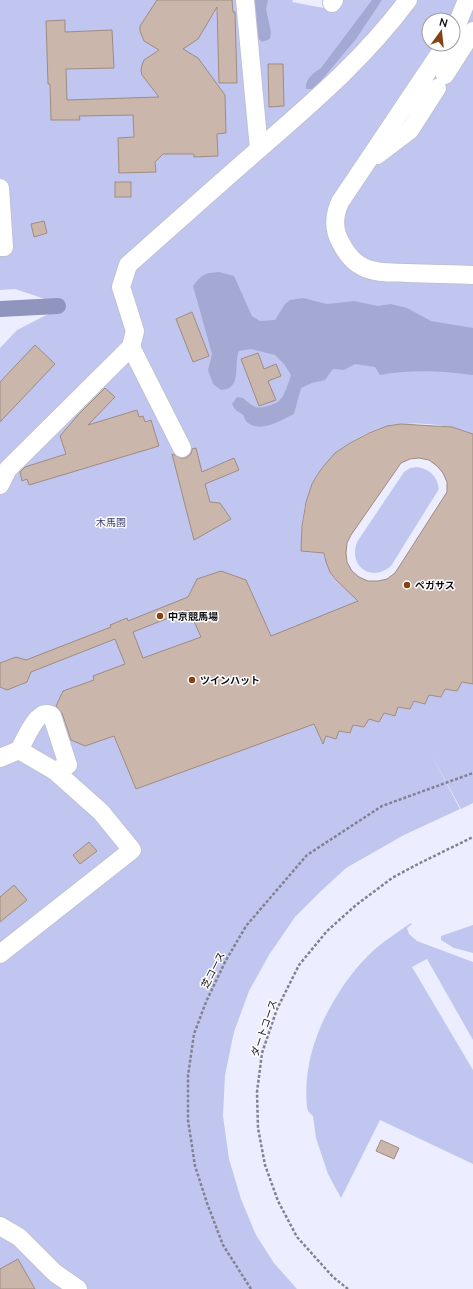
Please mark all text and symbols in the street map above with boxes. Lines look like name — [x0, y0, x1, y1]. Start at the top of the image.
north arrow — [421, 12, 461, 52]
text: N — [438, 15, 449, 30]
park label: 木馬園 — [96, 516, 126, 529]
place label: ペガサス — [415, 579, 455, 592]
marker: ペガサス — [402, 580, 412, 590]
place label: 中京競馬場 — [168, 610, 218, 623]
marker: 中京競馬場 — [155, 611, 165, 621]
place label: ツインハット — [200, 674, 260, 687]
marker: ツインハット — [187, 675, 197, 685]
street label: 芝コース — [198, 949, 228, 991]
street label: ダートコース — [248, 998, 280, 1058]

